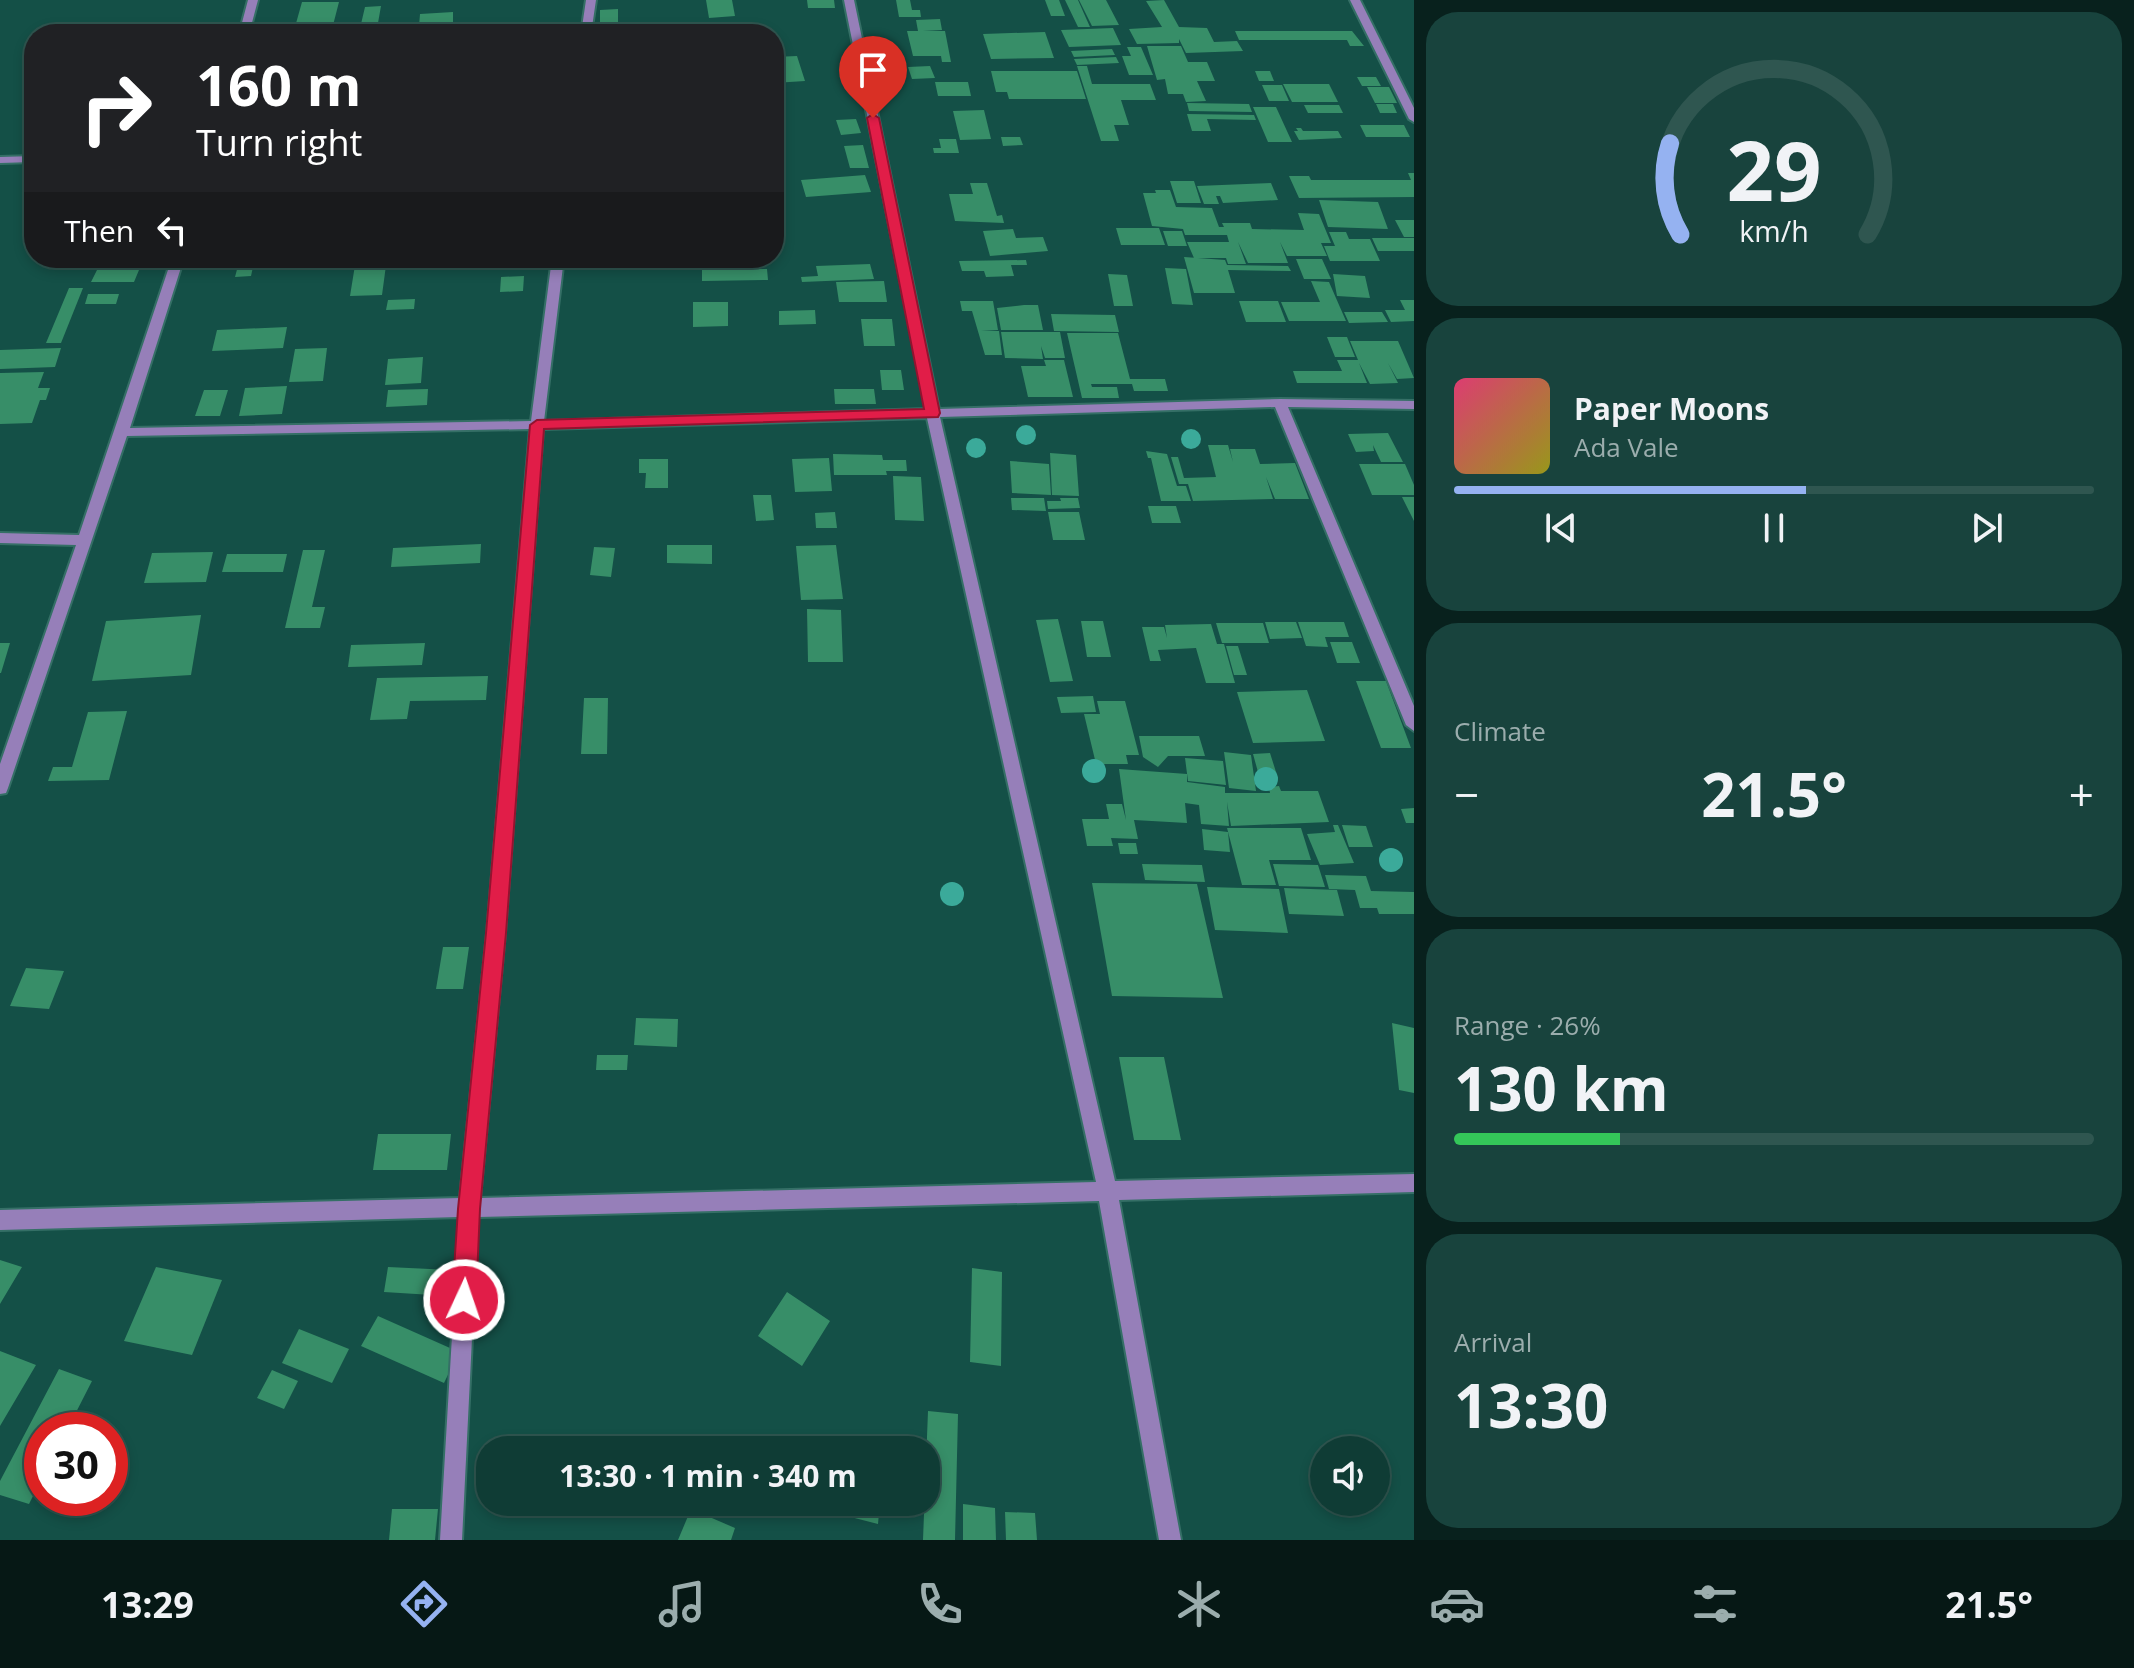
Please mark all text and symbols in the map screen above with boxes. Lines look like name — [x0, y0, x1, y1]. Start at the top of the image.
pin — [839, 36, 907, 118]
text: 160 m — [196, 46, 362, 122]
icon: arrive — [851, 48, 895, 92]
icon: right — [64, 56, 168, 160]
text: 29 — [1726, 111, 1822, 224]
text: Turn right — [196, 118, 362, 167]
icon: left — [150, 208, 194, 252]
text: Then — [64, 210, 134, 251]
text: km/h — [1739, 211, 1809, 250]
text: Paper Moons — [1574, 388, 1769, 429]
text: Ada Vale — [1574, 429, 1679, 465]
icon: previous — [1539, 506, 1583, 550]
icon: pause — [1752, 506, 1796, 550]
icon: next — [1965, 506, 2009, 550]
text: Climate — [1454, 713, 1546, 749]
text: 21.5° — [1701, 753, 1847, 835]
text: − — [1454, 764, 1479, 824]
text: + — [2069, 764, 2094, 824]
text: Range · 26% — [1454, 1007, 1601, 1043]
text: 130 km — [1454, 1047, 1669, 1129]
position arrow — [422, 1258, 506, 1342]
text: Arrival — [1454, 1324, 1532, 1360]
text: 13:30 — [1454, 1364, 1608, 1446]
speed limit sign: 30 — [24, 1412, 128, 1516]
map controls — [1310, 1436, 1390, 1516]
button: sound — [1310, 1436, 1390, 1516]
text: 13:30 · 1 min · 340 m — [559, 1455, 857, 1496]
icon: directions — [396, 1576, 452, 1632]
icon: music — [654, 1576, 710, 1632]
icon: phone — [912, 1576, 968, 1632]
icon: climate — [1171, 1576, 1227, 1632]
icon: car — [1429, 1576, 1485, 1632]
icon: filters — [1687, 1576, 1743, 1632]
text: 13:29 — [101, 1580, 194, 1629]
text: 21.5° — [1945, 1580, 2033, 1629]

